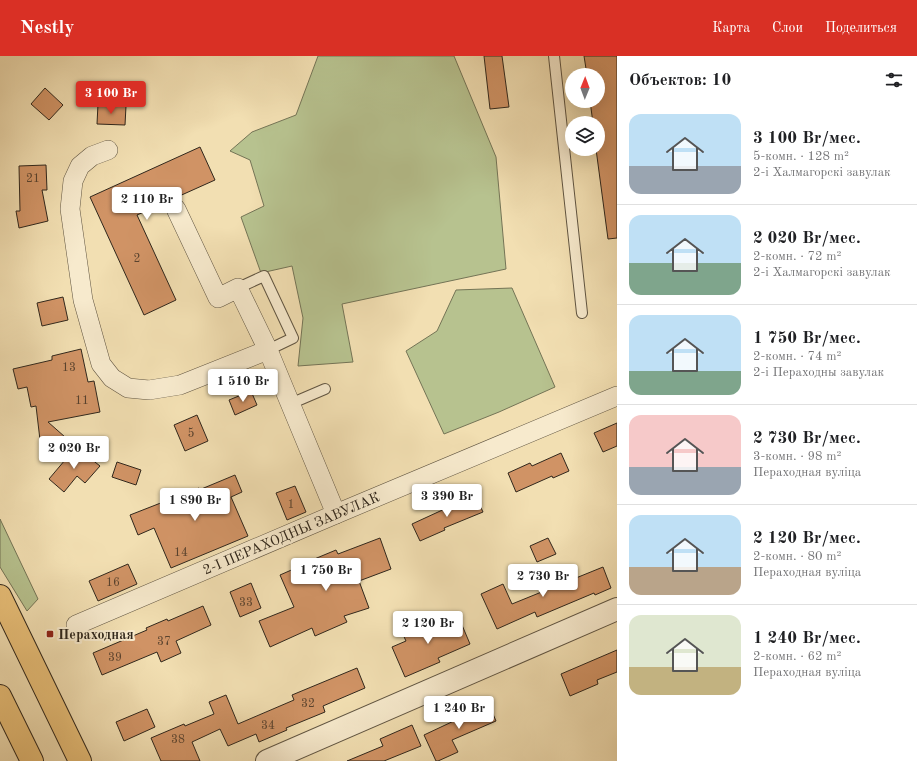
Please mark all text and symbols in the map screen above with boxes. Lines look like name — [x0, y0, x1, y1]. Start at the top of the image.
text: Nestly — [20, 19, 74, 38]
text: Карта — [712, 21, 750, 35]
text: Слои — [772, 21, 803, 35]
text: Поделиться — [825, 21, 897, 35]
north arrow — [565, 68, 605, 108]
map controls — [565, 68, 605, 156]
icon: filters — [883, 69, 905, 91]
text: Объектов: 10 — [629, 72, 731, 89]
pin: 3 100 Br — [70, 81, 152, 115]
text: 3 100 Br — [85, 87, 137, 100]
button: layers — [565, 116, 605, 156]
icon: home — [661, 130, 709, 178]
text: 3 100 Br/мес. — [753, 130, 861, 147]
text: 5-комн. · 128 m² — [753, 150, 849, 163]
text: 2-і Халмагорскі завулак — [753, 166, 891, 179]
house number: 21 — [26, 173, 40, 185]
pin: 2 110 Br — [106, 187, 188, 221]
text: 2 110 Br — [121, 193, 173, 206]
text: 2 020 Br/мес. — [753, 230, 861, 247]
icon: home — [661, 231, 709, 279]
text: 2-комн. · 72 m² — [753, 250, 841, 263]
house number: 2 — [134, 253, 140, 265]
text: 2-і Халмагорскі завулак — [753, 266, 891, 279]
text: 1 750 Br/мес. — [753, 330, 861, 347]
icon: home — [661, 331, 709, 379]
text: 2-комн. · 74 m² — [753, 350, 841, 363]
house number: 13 — [62, 362, 76, 374]
text: 2-і Пераходны завулак — [753, 366, 884, 379]
pin: 1 510 Br — [202, 369, 284, 403]
text: 1 510 Br — [217, 375, 269, 388]
house number: 11 — [75, 395, 89, 407]
house number: 5 — [188, 427, 195, 440]
text: 2 730 Br/мес. — [753, 430, 861, 447]
icon: home — [661, 431, 709, 479]
pin: 2 020 Br — [33, 436, 115, 470]
text: 2 020 Br — [48, 442, 100, 455]
text: 3-комн. · 98 m² — [753, 450, 841, 463]
text: Пераходная вуліца — [753, 466, 861, 479]
pin: 3 390 Br — [406, 484, 488, 518]
pin: 1 890 Br — [154, 488, 236, 522]
street label: 2-І ПЕРАХОДНЫ ЗАВУЛАК — [201, 490, 382, 578]
text: 3 390 Br — [421, 490, 473, 503]
text: 1 890 Br — [169, 494, 221, 507]
house number: 1 — [288, 499, 294, 511]
text: 2 120 Br/мес. — [753, 530, 861, 547]
icon: home — [661, 531, 709, 579]
house number: 14 — [174, 547, 188, 559]
text: 2-комн. · 80 m² — [753, 550, 841, 563]
pin: 1 750 Br — [285, 558, 367, 592]
text: 1 750 Br — [300, 564, 352, 577]
pin: 2 730 Br — [502, 564, 584, 598]
text: Пераходная вуліца — [753, 566, 861, 579]
text: 2 730 Br — [517, 570, 569, 583]
house number: 16 — [106, 577, 120, 589]
house number: 33 — [239, 597, 253, 609]
pin: 2 120 Br — [387, 611, 469, 645]
text: 2 120 Br — [402, 617, 454, 630]
place label: Пераходная — [58, 628, 134, 642]
marker: Пераходная — [45, 629, 55, 639]
text: 1 240 Br/мес. — [753, 630, 861, 647]
icon: home — [661, 631, 709, 679]
house number: 37 — [157, 636, 171, 648]
text: 2-комн. · 62 m² — [753, 650, 841, 663]
house number: 39 — [108, 652, 122, 664]
text: Пераходная вуліца — [753, 666, 861, 679]
pin: 1 240 Br — [418, 696, 500, 730]
house number: 32 — [301, 698, 315, 710]
text: 1 240 Br — [433, 702, 485, 715]
house number: 34 — [261, 720, 275, 732]
house number: 38 — [171, 734, 185, 746]

